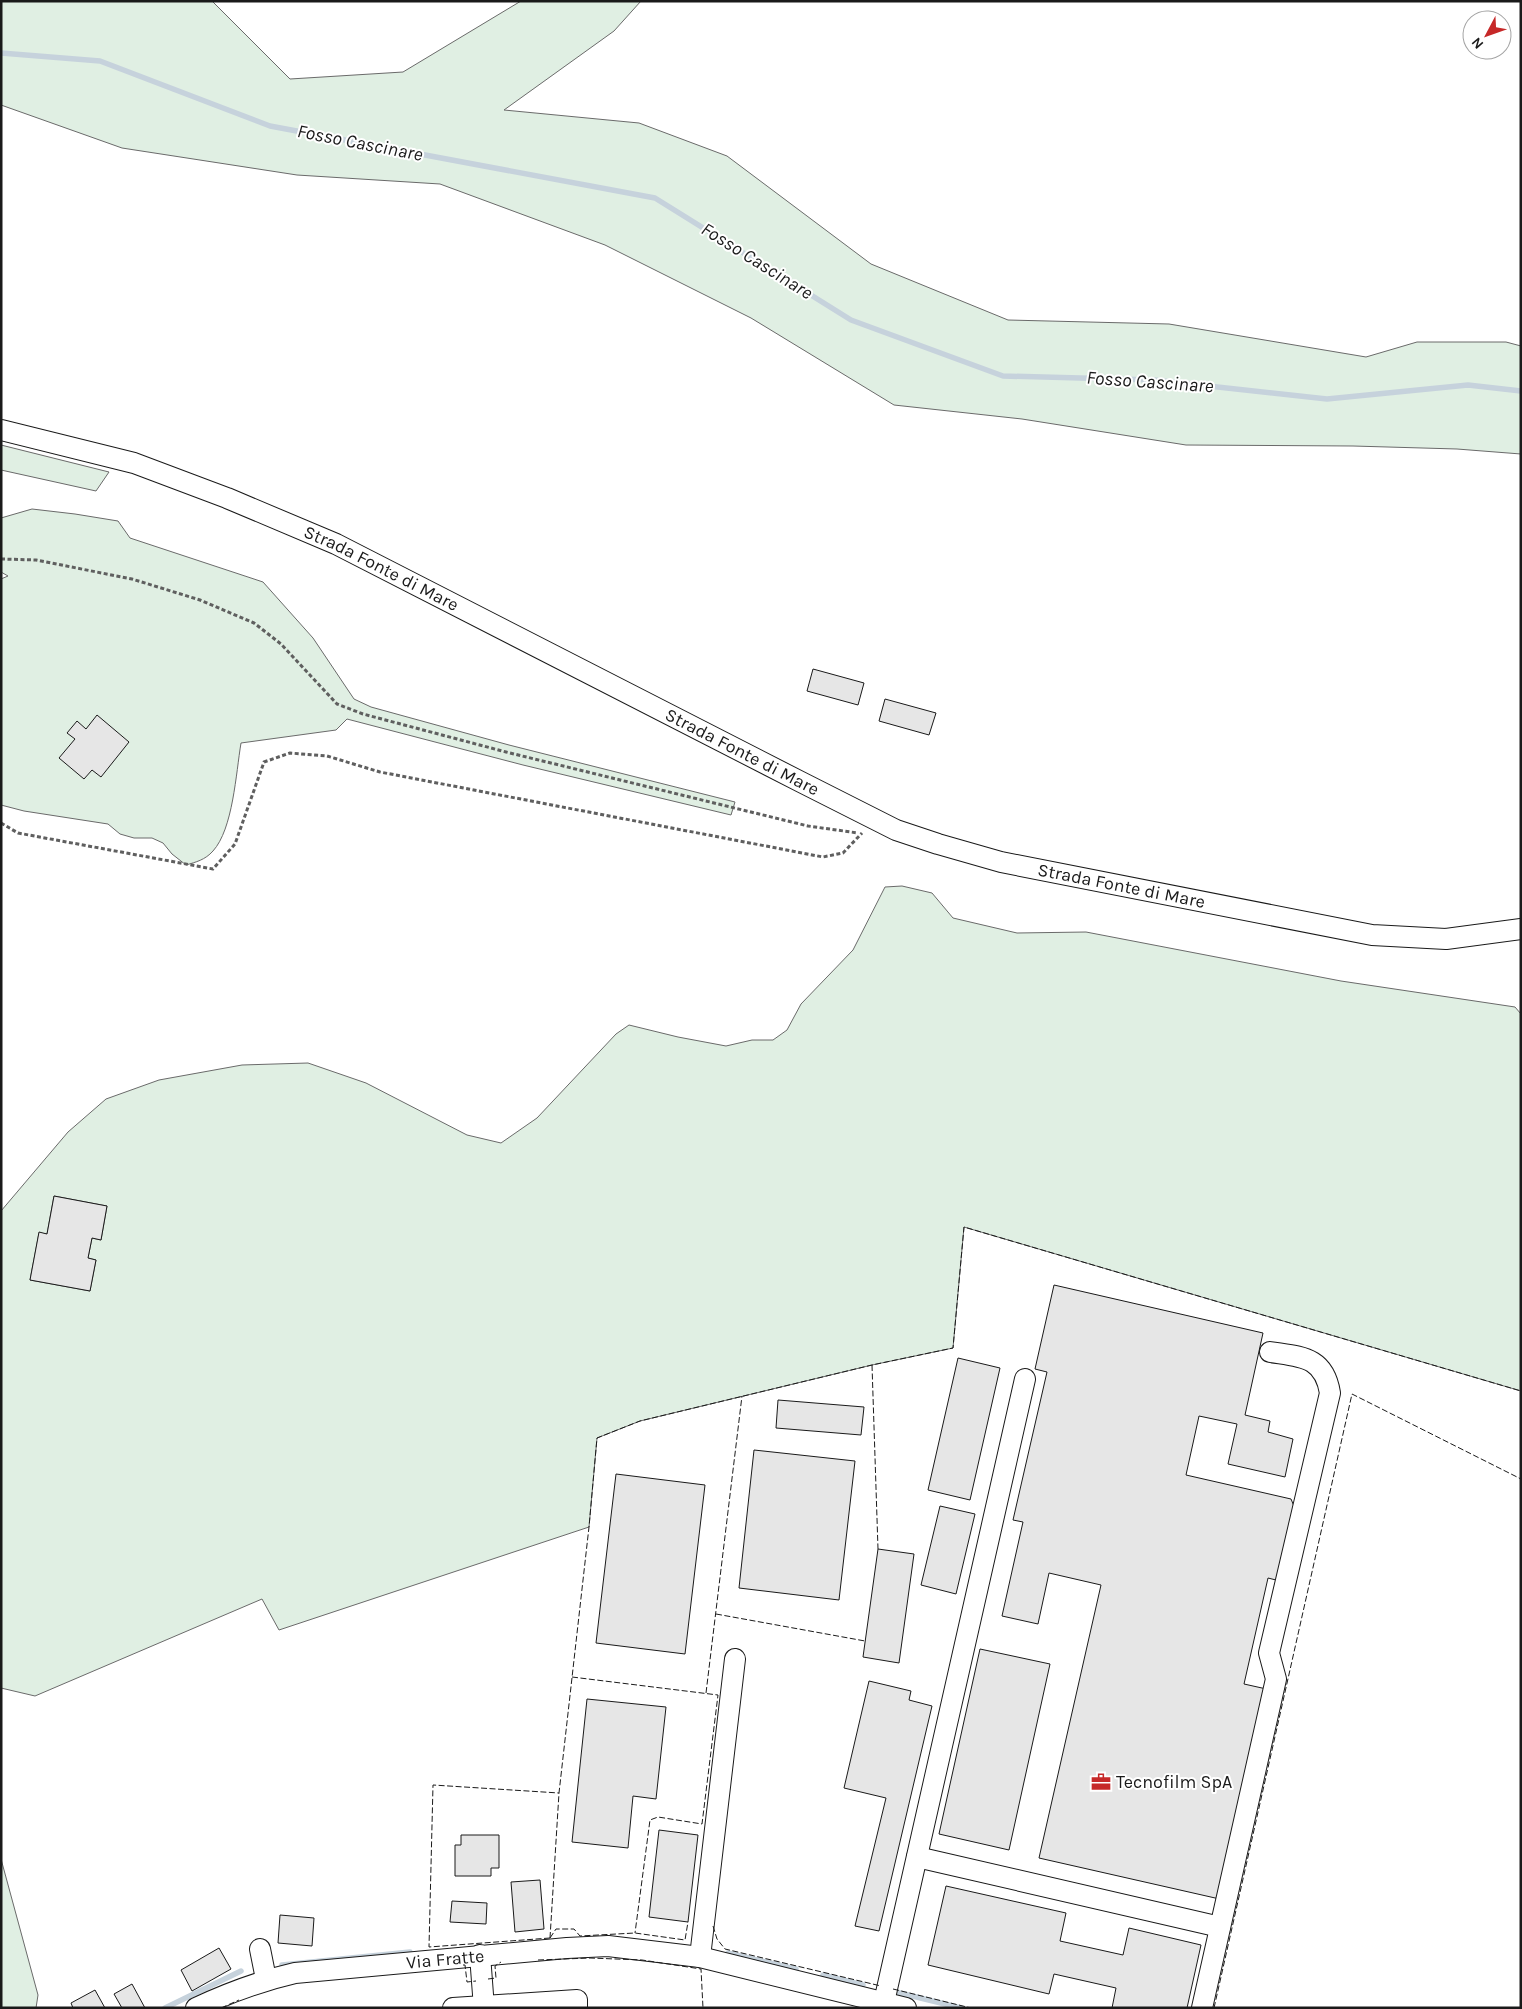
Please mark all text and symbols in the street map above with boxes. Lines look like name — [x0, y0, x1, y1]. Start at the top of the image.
north arrow — [1462, 10, 1512, 60]
text: N — [1468, 34, 1487, 53]
water label: Fosso Cascinare — [295, 120, 425, 166]
water label: Fosso Cascinare — [697, 218, 817, 304]
water label: Fosso Cascinare — [1086, 367, 1214, 397]
street label: Strada Fonte di Mare — [301, 521, 462, 616]
street label: Strada Fonte di Mare — [661, 703, 823, 800]
street label: Strada Fonte di Mare — [1036, 858, 1207, 913]
office icon: Tecnofilm SpA — [1090, 1771, 1112, 1793]
place label: Tecnofilm SpA — [1116, 1771, 1232, 1793]
street label: Via Fratte — [405, 1945, 485, 1974]

